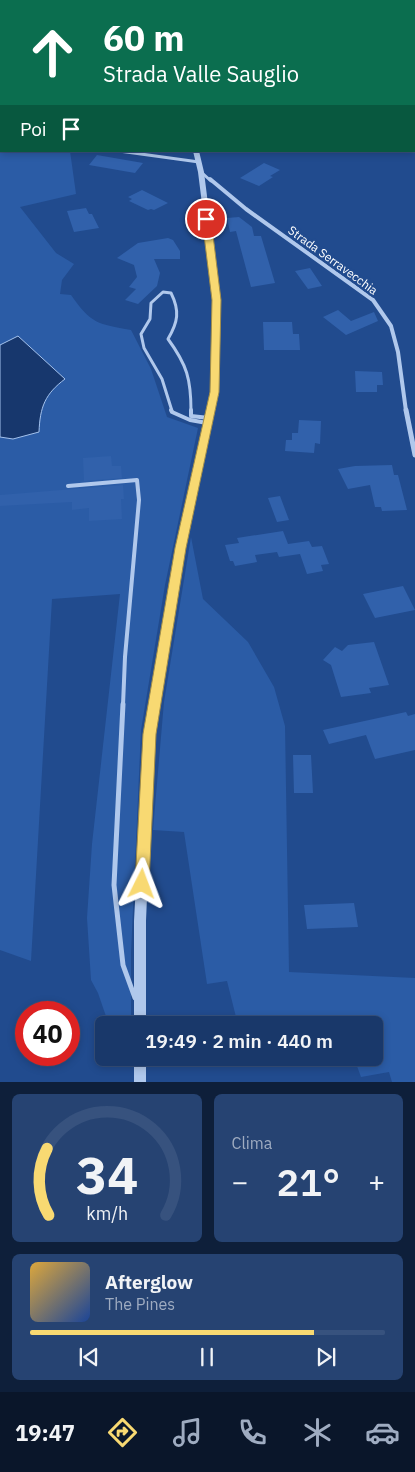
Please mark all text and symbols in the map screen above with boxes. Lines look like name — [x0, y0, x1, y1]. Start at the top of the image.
text: 60 m — [103, 15, 185, 61]
icon: ahead — [20, 20, 85, 85]
text: Strada Valle Sauglio — [103, 59, 299, 88]
icon: arrive — [57, 115, 85, 143]
text: Poi — [20, 117, 47, 141]
pin — [185, 198, 227, 240]
icon: arrive — [192, 205, 220, 233]
street label: Strada Serravecchia — [285, 222, 381, 298]
position arrow — [115, 857, 167, 909]
speed limit sign: 40 — [15, 1001, 80, 1066]
text: 19:49 · 2 min · 440 m — [145, 1029, 333, 1053]
text: Clima — [232, 1133, 272, 1153]
text: 34 — [76, 1141, 138, 1208]
text: 21° — [277, 1157, 340, 1206]
text: − — [232, 1163, 248, 1200]
text: + — [368, 1163, 385, 1200]
text: km/h — [86, 1202, 128, 1225]
text: Afterglow — [105, 1270, 193, 1294]
text: The Pines — [105, 1294, 175, 1314]
icon: previous — [75, 1343, 103, 1371]
icon: pause — [193, 1343, 221, 1371]
icon: next — [312, 1343, 340, 1371]
icon: directions — [105, 1415, 140, 1450]
icon: music — [170, 1415, 205, 1450]
icon: phone — [235, 1415, 270, 1450]
icon: climate — [300, 1415, 335, 1450]
icon: car — [365, 1415, 400, 1450]
text: 19:47 — [15, 1418, 75, 1447]

